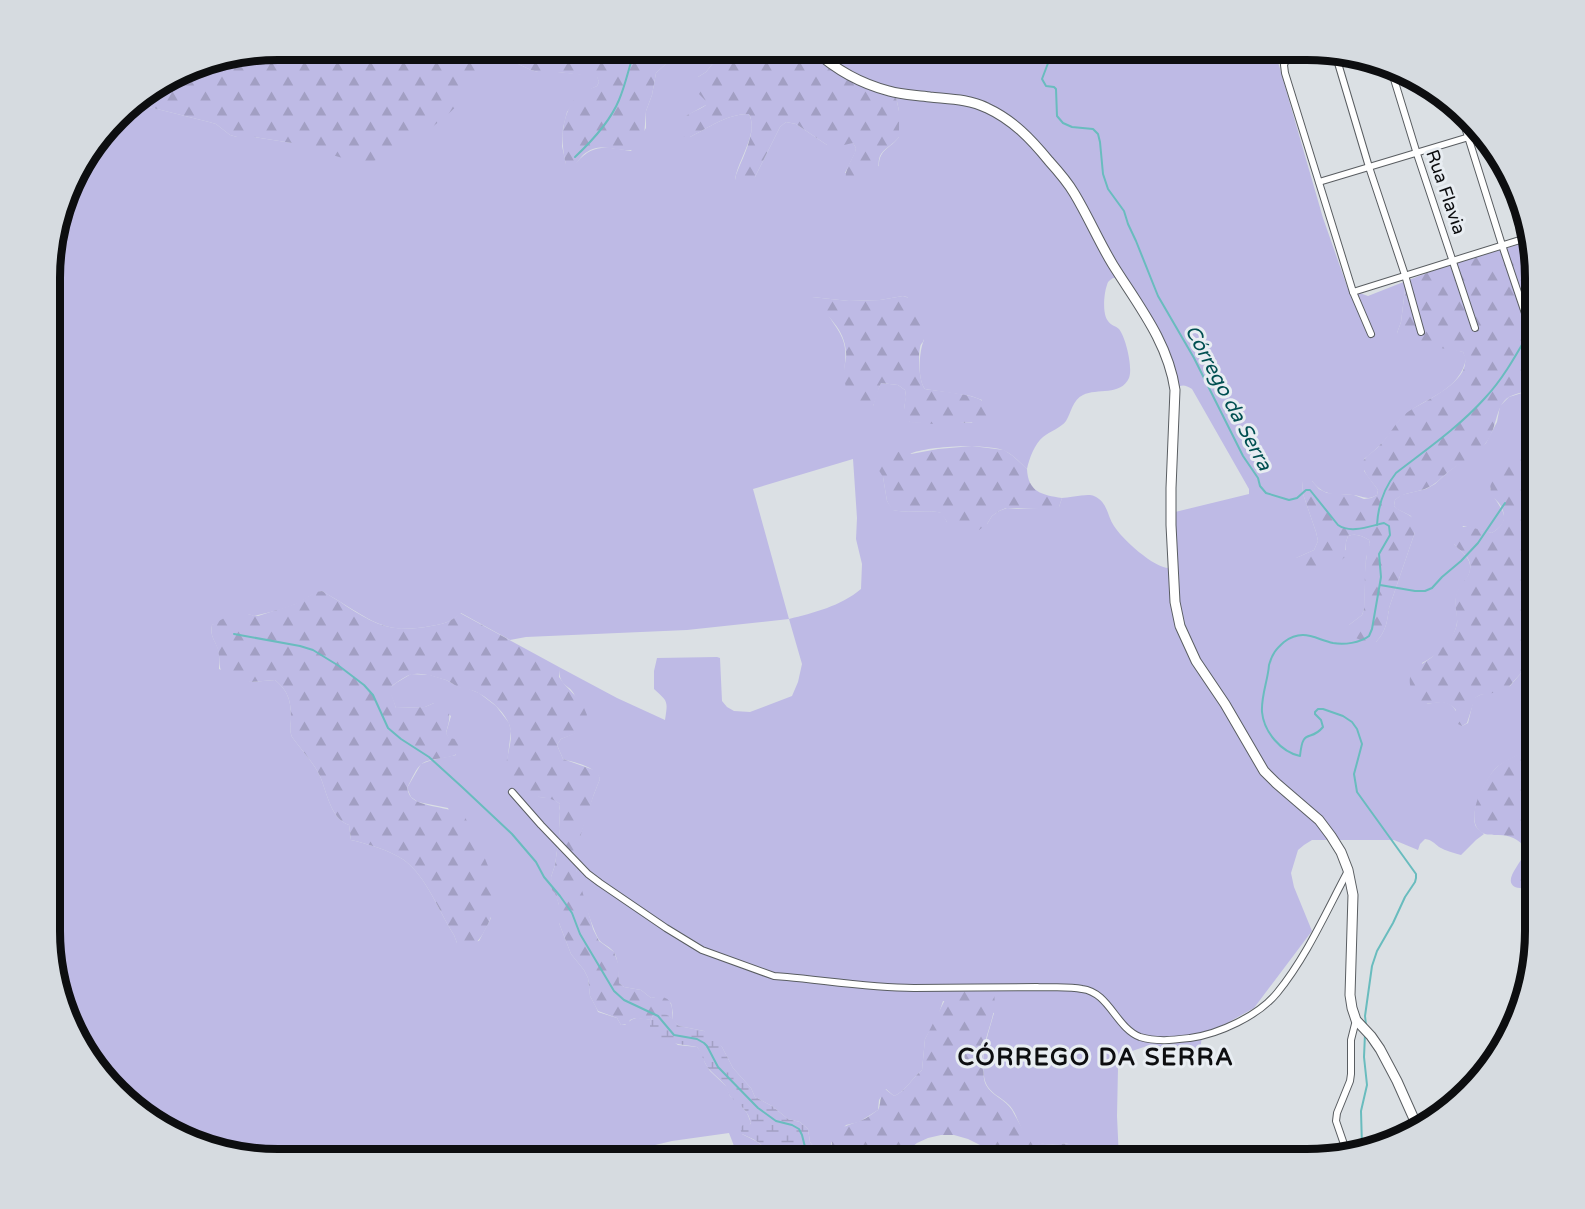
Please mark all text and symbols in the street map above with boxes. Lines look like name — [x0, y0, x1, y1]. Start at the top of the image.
street label: Rua Flavia — [1421, 147, 1471, 237]
water label: Córrego da Serra — [1180, 321, 1277, 476]
district label: CÓRREGO DA SERRA — [958, 1042, 1234, 1072]

